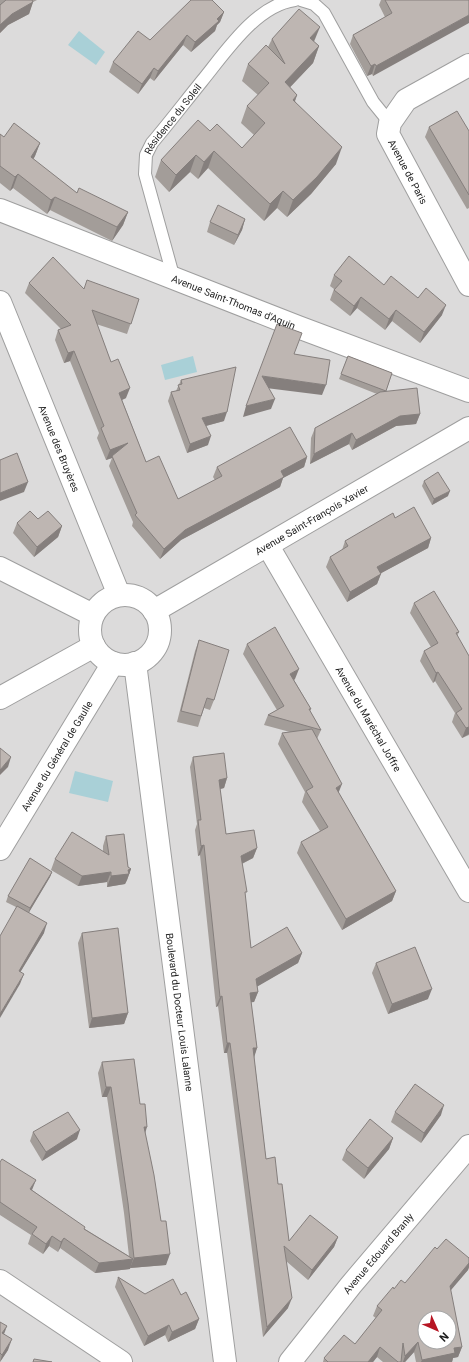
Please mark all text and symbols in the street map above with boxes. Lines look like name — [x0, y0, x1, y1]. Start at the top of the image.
street label: Résidence du Soleil — [142, 81, 203, 156]
street label: Avenue de Paris — [386, 138, 430, 206]
street label: Avenue Saint-Thomas d'Aquin — [170, 272, 297, 331]
street label: Avenue des Bruyères — [37, 403, 82, 493]
street label: Avenue Saint-François Xavier — [253, 482, 370, 557]
street label: Avenue du Maréchal Joffre — [334, 664, 404, 773]
street label: Avenue du Général de Gaulle — [19, 699, 94, 813]
street label: Boulevard du Docteur Louis Lalanne — [164, 932, 196, 1092]
street label: Avenue Edouard Branly — [341, 1210, 415, 1296]
north arrow — [417, 1310, 457, 1350]
text: N — [436, 1329, 451, 1344]

